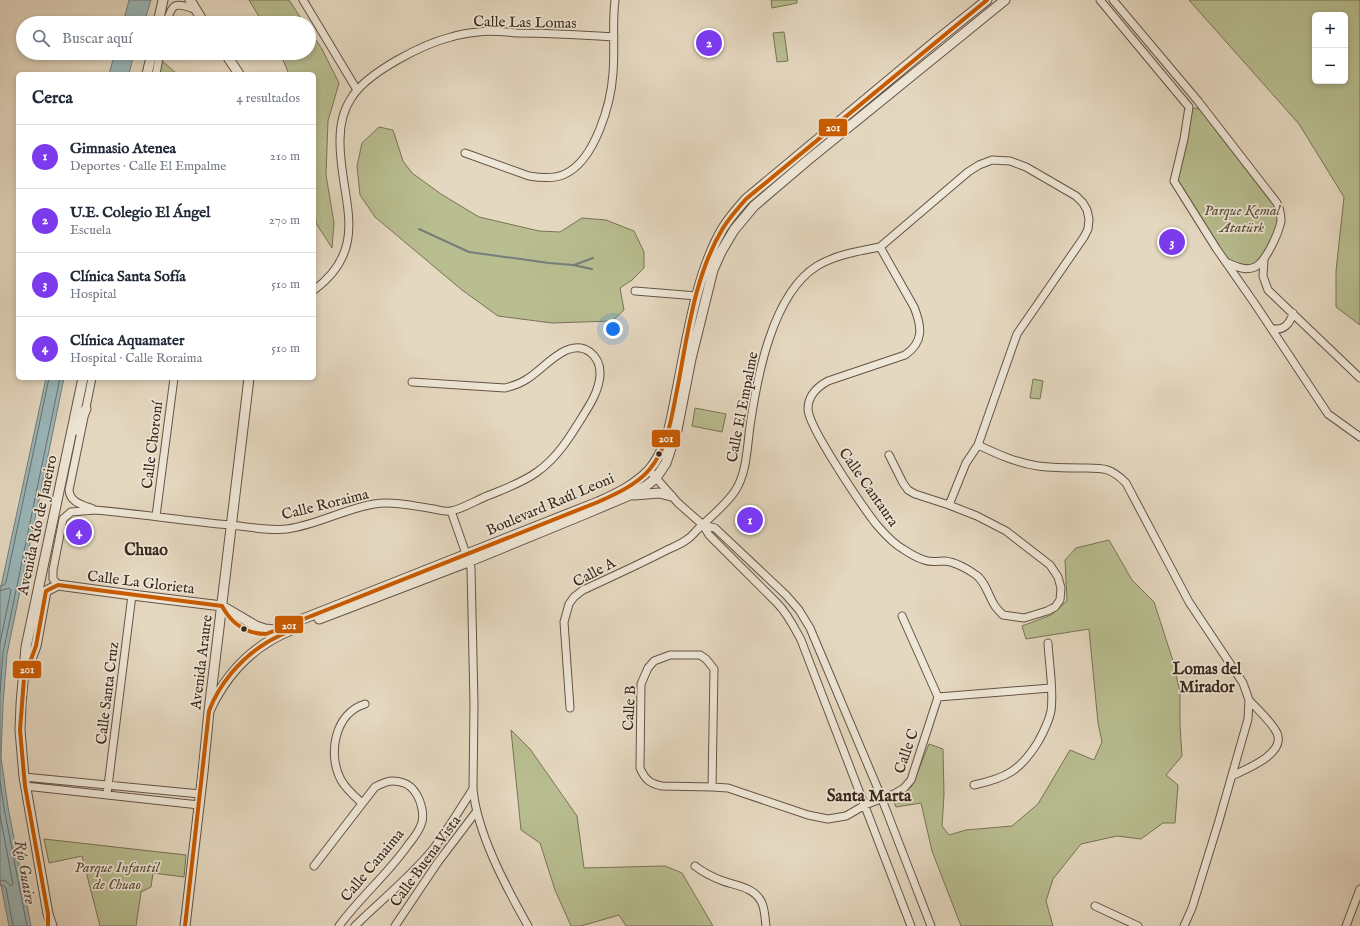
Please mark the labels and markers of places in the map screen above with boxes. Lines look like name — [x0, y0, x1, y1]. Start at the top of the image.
pin: 2 — [696, 28, 722, 58]
pin: 3 — [1159, 227, 1185, 257]
unlabelled marker — [654, 449, 664, 459]
pin: 1 — [737, 505, 763, 535]
pin: 4 — [66, 517, 92, 547]
unlabelled marker — [239, 624, 249, 634]

